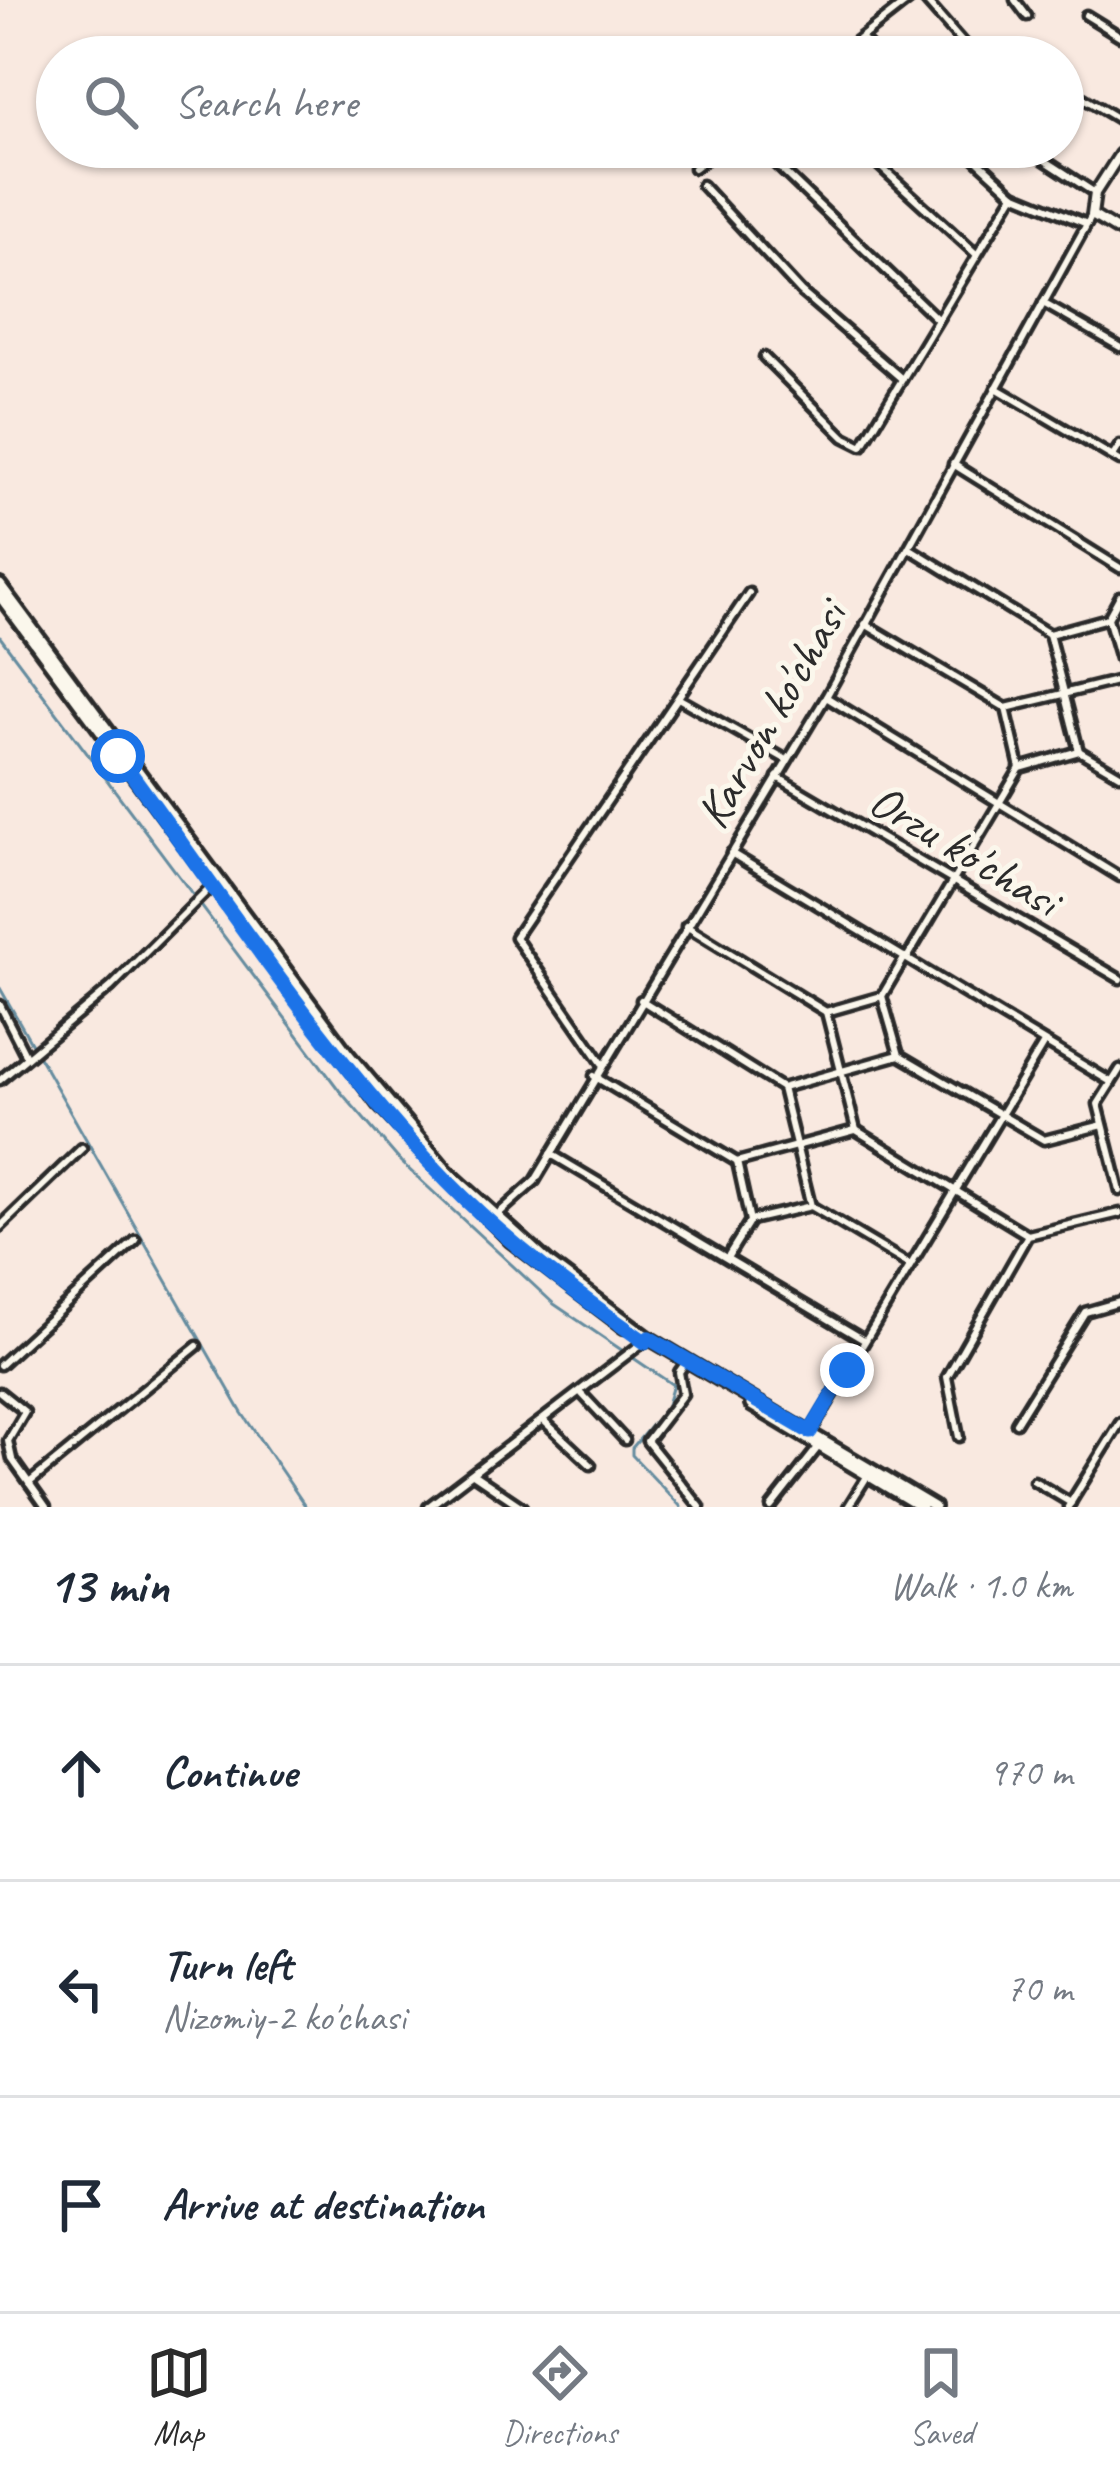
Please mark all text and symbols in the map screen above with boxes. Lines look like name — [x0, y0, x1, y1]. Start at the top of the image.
search box — [36, 36, 1084, 168]
icon: search — [78, 69, 144, 135]
text: Search here — [174, 74, 357, 131]
street label: Karvon ko'chasi — [682, 586, 862, 838]
route start — [91, 729, 145, 783]
street label: Orzu ko'chasi — [859, 770, 1075, 932]
route end — [820, 1343, 874, 1397]
text: 13 min — [48, 1553, 169, 1617]
text: Walk · 1.0 km — [890, 1561, 1072, 1610]
icon: ahead — [48, 1740, 114, 1806]
text: Continue — [162, 1744, 296, 1801]
text: 970 m — [988, 1748, 1072, 1797]
text: Turn left — [162, 1936, 292, 1993]
icon: left — [48, 1956, 114, 2022]
text: 70 m — [1006, 1964, 1072, 2013]
text: Nizomiy-2 ko'chasi — [162, 1993, 406, 2042]
icon: arrive — [48, 2172, 114, 2238]
text: Arrive at destination — [162, 2176, 484, 2233]
tab: Map — [146, 2340, 212, 2454]
tab: Directions — [503, 2340, 617, 2454]
tab: Saved — [908, 2340, 974, 2454]

